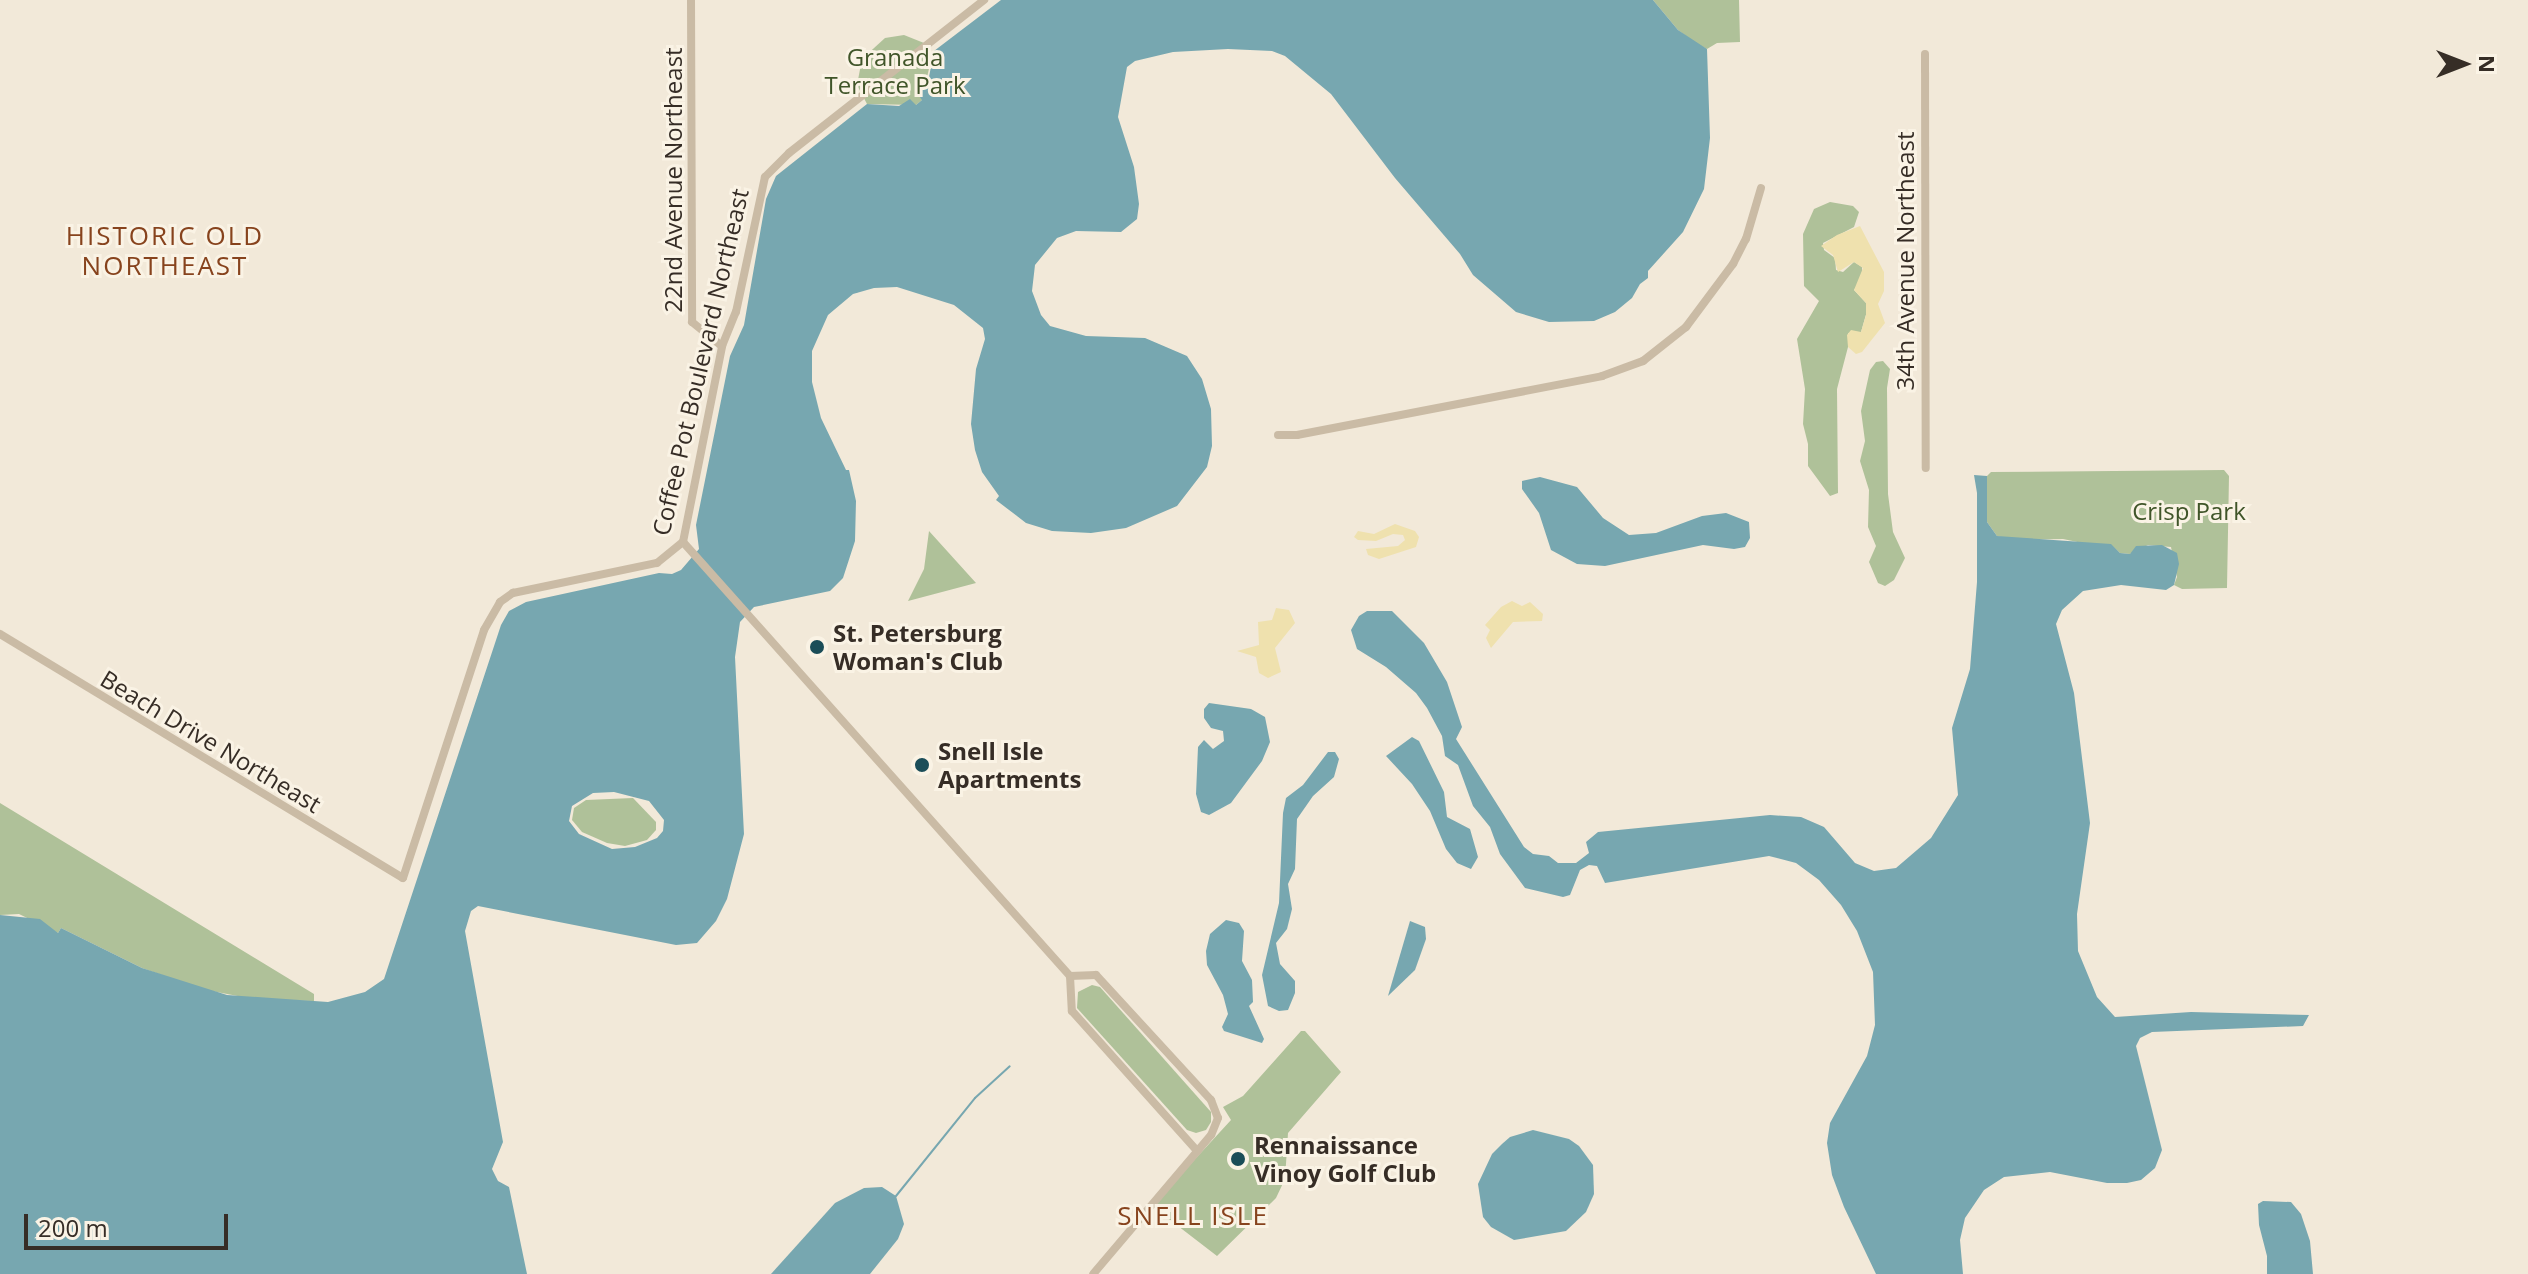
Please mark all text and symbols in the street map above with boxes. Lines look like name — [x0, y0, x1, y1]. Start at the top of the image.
north arrow — [2424, 24, 2504, 104]
park label: Granada Terrace Park — [824, 43, 966, 99]
street label: 22nd Avenue Northeast — [659, 47, 687, 313]
text: N — [2473, 55, 2503, 73]
street label: 34th Avenue Northeast — [1891, 131, 1919, 391]
street label: Coffee Pot Boulevard Northeast — [646, 186, 754, 538]
district label: HISTORIC OLD NORTHEAST — [66, 220, 264, 282]
park label: Crisp Park — [2132, 497, 2246, 525]
place label: St. Petersburg Woman's Club — [833, 619, 1003, 675]
marker: St. Petersburg Woman's Club — [808, 638, 826, 656]
street label: Beach Drive Northeast — [96, 664, 326, 818]
place label: Snell Isle Apartments — [938, 737, 1081, 793]
marker: Snell Isle Apartments — [913, 756, 931, 774]
place label: Rennaissance Vinoy Golf Club — [1254, 1131, 1436, 1187]
marker: Rennaissance Vinoy Golf Club — [1229, 1150, 1247, 1168]
scale bar — [28, 1198, 232, 1248]
district label: SNELL ISLE — [1117, 1200, 1269, 1232]
text: 200 m — [38, 1211, 108, 1244]

